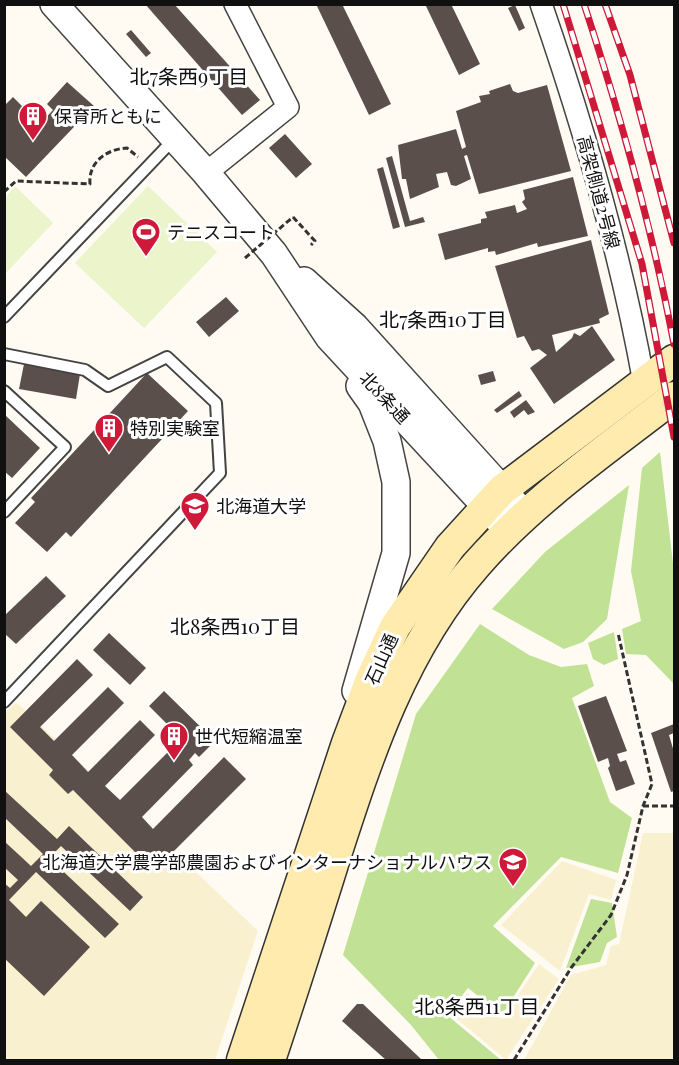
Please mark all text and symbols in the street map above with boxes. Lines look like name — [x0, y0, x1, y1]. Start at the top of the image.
district label: 北7条西9丁目 — [130, 62, 248, 89]
building icon: 保育所ともに — [17, 100, 49, 142]
place label: 保育所ともに — [54, 104, 162, 128]
street label: 高架側道2号線 — [572, 133, 626, 251]
sports icon: テニスコート — [130, 216, 162, 258]
place label: テニスコート — [167, 220, 275, 244]
district label: 北7条西10丁目 — [379, 305, 507, 332]
street label: 北8条通 — [355, 366, 415, 428]
building icon: 特別実験室 — [93, 412, 125, 454]
place label: 特別実験室 — [130, 416, 220, 440]
school or university icon: 北海道大学 — [179, 490, 211, 532]
place label: 北海道大学 — [216, 494, 306, 518]
district label: 北8条西10丁目 — [170, 612, 300, 639]
street label: 石山通 — [359, 629, 403, 689]
building icon: 世代短縮温室 — [158, 720, 190, 762]
place label: 世代短縮温室 — [195, 724, 303, 748]
school or university icon: 北海道大学農学部農園およびインターナショナルハウス — [497, 846, 529, 888]
place label: 北海道大学農学部農園およびインターナショナルハウス — [42, 850, 492, 874]
district label: 北8条西11丁目 — [414, 992, 540, 1019]

